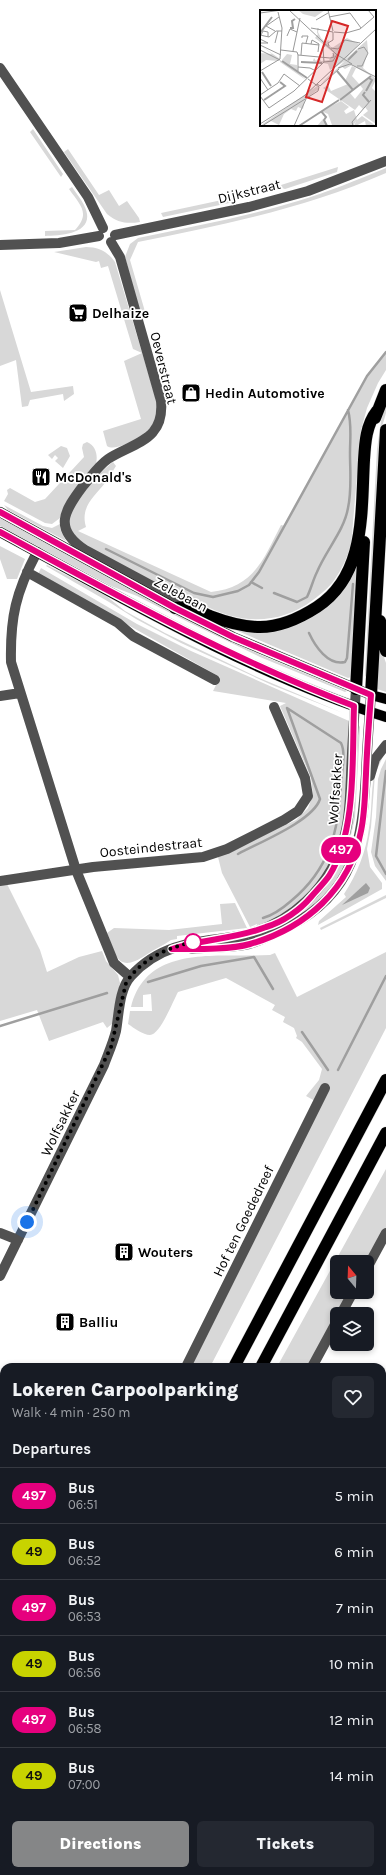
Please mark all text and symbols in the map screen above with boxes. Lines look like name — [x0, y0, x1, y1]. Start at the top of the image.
inset map — [260, 10, 376, 126]
street label: Dijkstraat — [216, 175, 282, 207]
supermarket icon: Delhaize — [67, 302, 89, 324]
place label: Delhaize — [92, 305, 149, 322]
street label: Oeverstraat — [146, 330, 181, 406]
shop icon: Hedin Automotive — [180, 382, 202, 404]
place label: Hedin Automotive — [205, 385, 325, 402]
restaurant icon: McDonald's — [30, 466, 52, 488]
place label: McDonald's — [55, 469, 132, 486]
street label: Zelebaan — [151, 573, 211, 616]
street label: Wolfsakker — [325, 752, 347, 825]
street label: Oosteindestraat — [99, 834, 203, 861]
line badge: 497 — [318, 837, 364, 863]
text: 497 — [329, 841, 353, 858]
unlabelled marker — [184, 933, 202, 951]
street label: Wolfsakker — [37, 1087, 84, 1159]
street label: Hof ten Goededreef — [209, 1163, 278, 1279]
your location — [17, 1212, 37, 1232]
building icon: Wouters — [113, 1241, 135, 1263]
place label: Wouters — [138, 1244, 193, 1261]
north arrow — [330, 1255, 374, 1299]
map controls — [330, 1255, 374, 1351]
button: layers — [330, 1307, 374, 1351]
building icon: Balliu — [54, 1311, 76, 1333]
place label: Balliu — [79, 1314, 118, 1331]
button: heart — [332, 1376, 374, 1418]
text: Lokeren Carpoolparking — [12, 1379, 238, 1401]
text: Walk · 4 min · 250 m — [12, 1405, 130, 1420]
text: Departures — [12, 1440, 91, 1458]
text: Bus — [68, 1479, 95, 1497]
text: 497 — [22, 1487, 46, 1504]
text: 5 min — [334, 1487, 374, 1505]
text: 06:51 — [68, 1497, 98, 1512]
text: Bus — [68, 1535, 95, 1553]
text: 49 — [26, 1543, 42, 1560]
text: 6 min — [334, 1543, 374, 1561]
text: 06:52 — [68, 1553, 101, 1568]
text: Bus — [68, 1591, 95, 1609]
text: 497 — [22, 1599, 46, 1616]
text: 7 min — [336, 1599, 374, 1617]
text: 06:53 — [68, 1609, 101, 1624]
text: Bus — [68, 1647, 95, 1665]
text: 49 — [26, 1655, 42, 1672]
text: 10 min — [329, 1655, 374, 1673]
text: 06:56 — [68, 1665, 101, 1680]
text: Bus — [68, 1703, 95, 1721]
text: 497 — [22, 1711, 46, 1728]
text: 12 min — [329, 1711, 374, 1729]
text: 06:58 — [68, 1721, 101, 1736]
text: Bus — [68, 1759, 95, 1777]
text: 49 — [26, 1767, 42, 1784]
text: 14 min — [330, 1767, 374, 1785]
text: 07:00 — [68, 1777, 100, 1792]
button: Directions — [12, 1821, 189, 1867]
button: Tickets — [197, 1821, 374, 1867]

